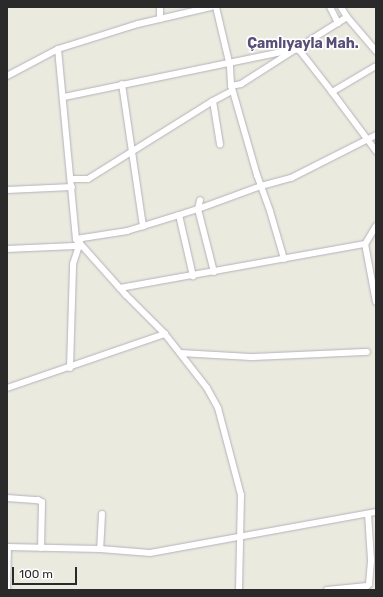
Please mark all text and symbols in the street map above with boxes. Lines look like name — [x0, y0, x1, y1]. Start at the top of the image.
district label: Çamlıyayla Mah. — [247, 36, 359, 52]
scale bar — [14, 559, 79, 585]
text: 100 m — [19, 567, 53, 581]

